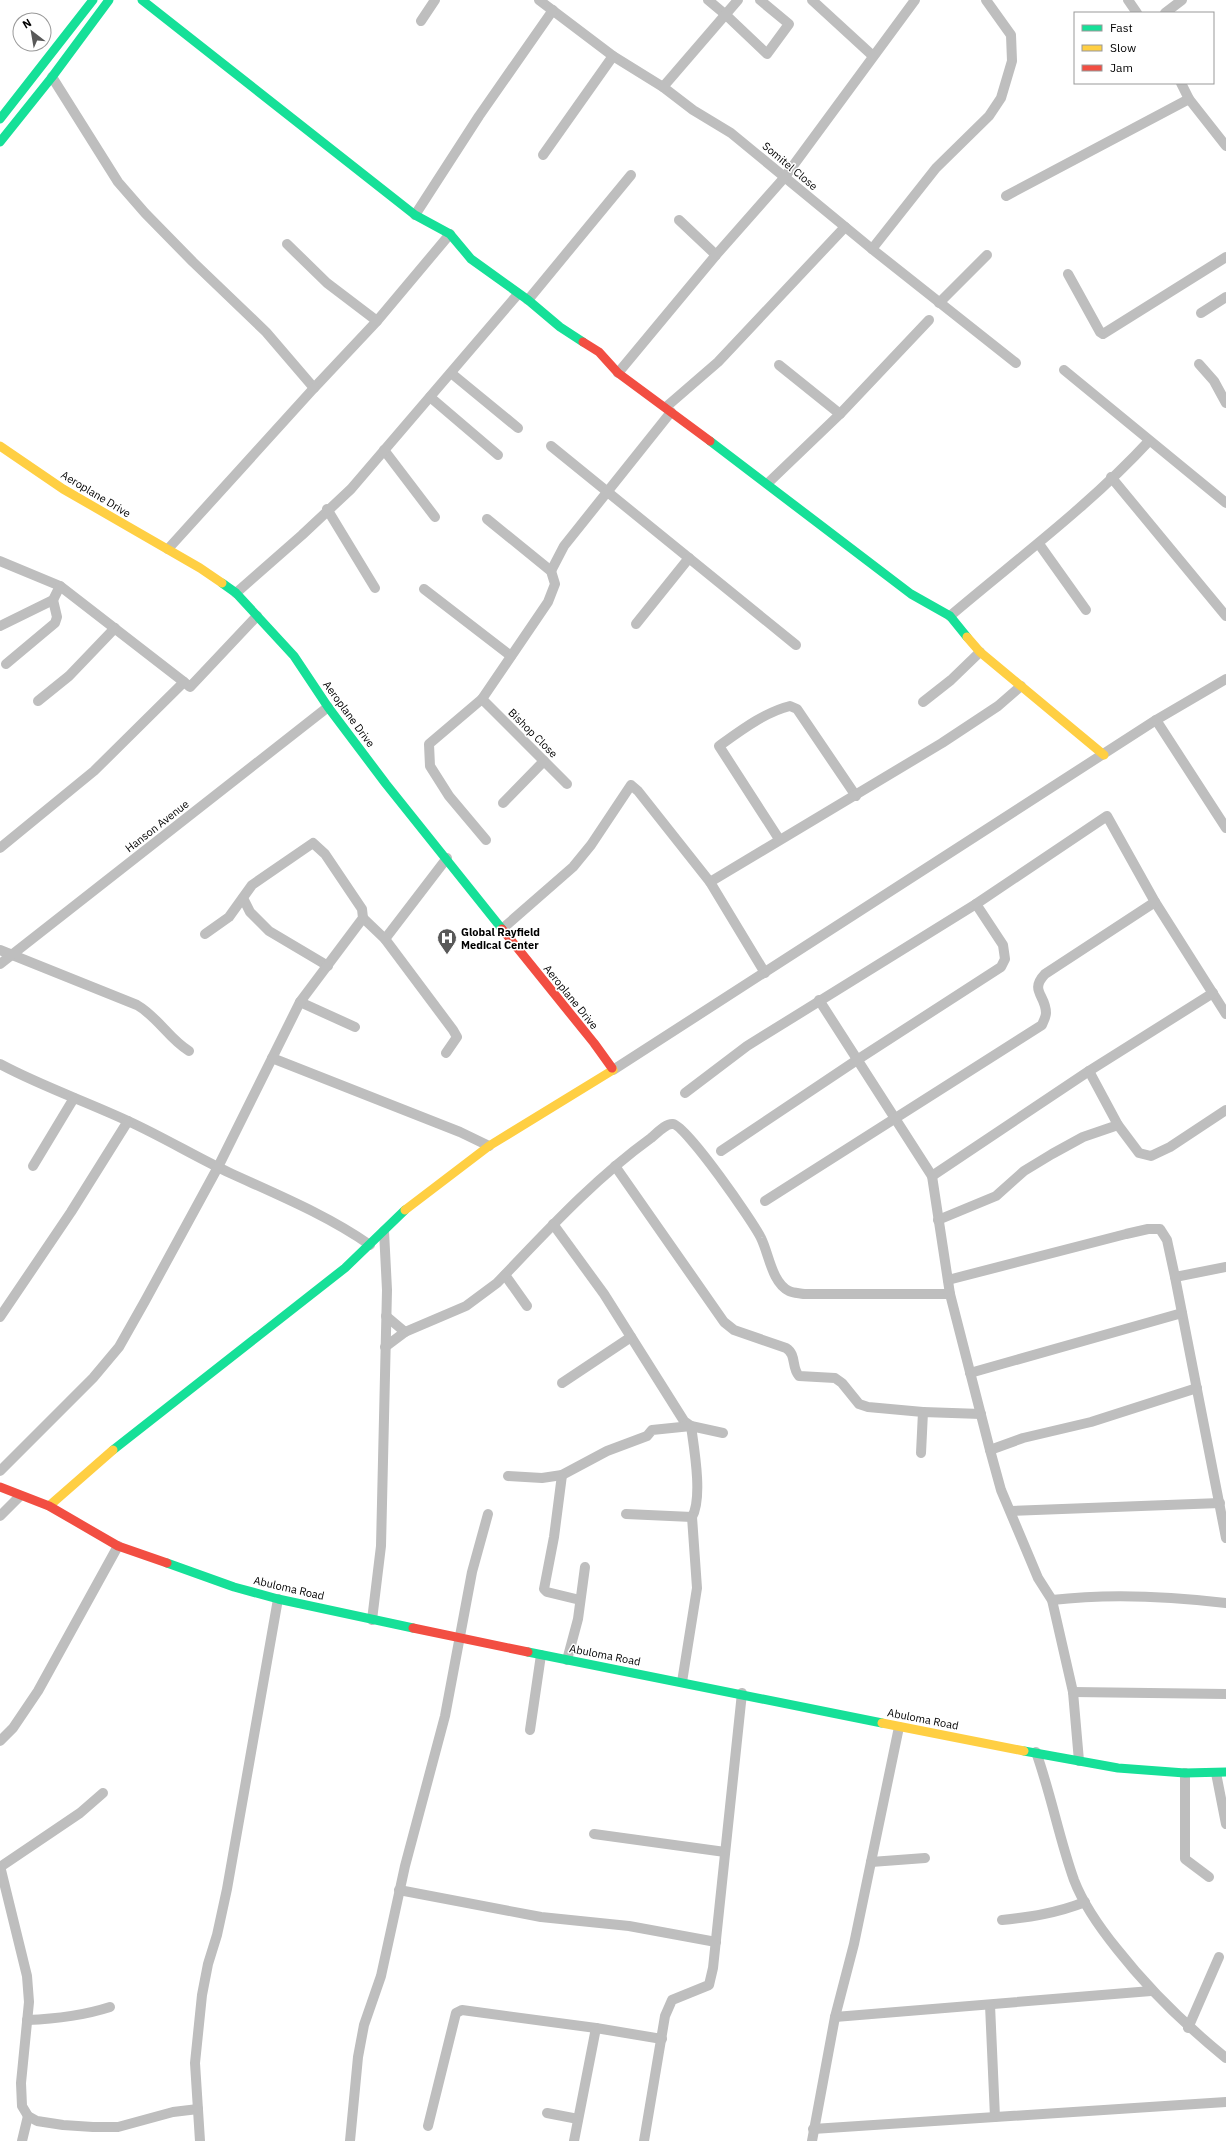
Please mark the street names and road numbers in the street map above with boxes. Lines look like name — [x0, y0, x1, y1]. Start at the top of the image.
street label: Somitel Close — [760, 139, 820, 193]
street label: Aeroplane Drive — [59, 468, 133, 520]
street label: Aeroplane Drive — [320, 678, 378, 750]
street label: Bishop Close — [505, 705, 561, 761]
street label: Hanson Avenue — [122, 797, 192, 855]
street label: Aeroplane Drive — [541, 962, 601, 1032]
street label: Abuloma Road — [252, 1573, 326, 1603]
street label: Abuloma Road — [568, 1641, 642, 1669]
street label: Abuloma Road — [886, 1705, 960, 1733]

